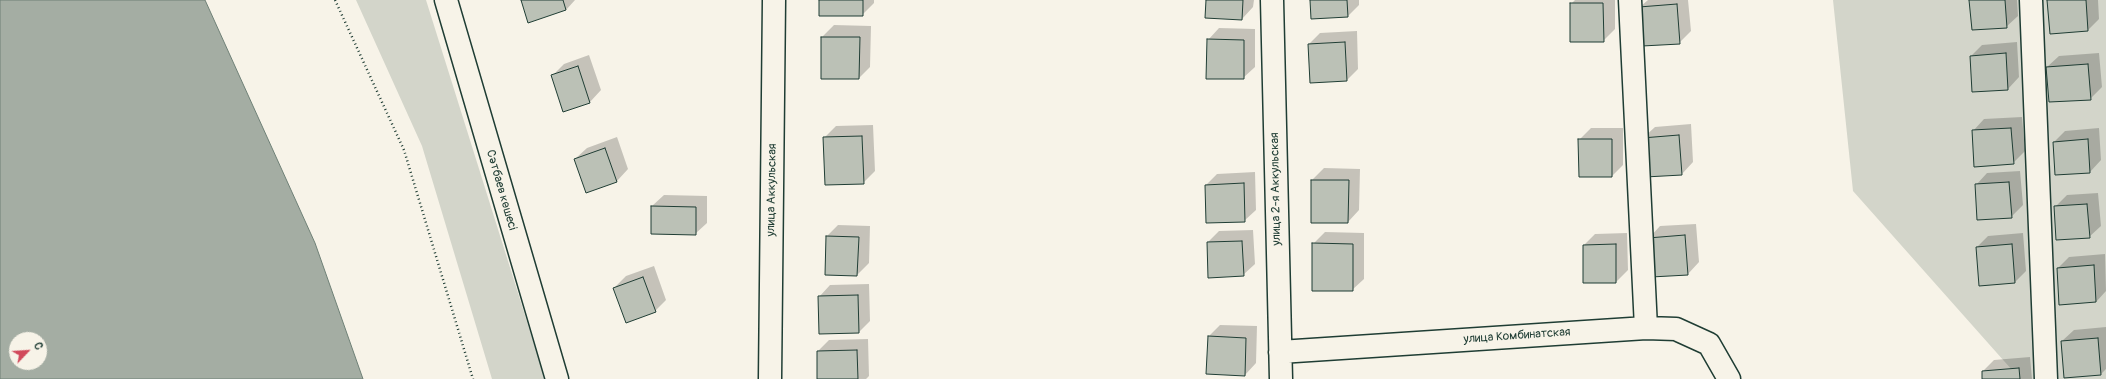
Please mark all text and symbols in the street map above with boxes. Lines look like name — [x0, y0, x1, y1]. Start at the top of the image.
street label: улица 2-я Аккульская — [1268, 132, 1284, 246]
street label: улица Аккульская — [764, 143, 780, 237]
street label: Сәтбаев көшесі — [483, 148, 519, 232]
street label: улица Комбинатская — [1463, 325, 1571, 347]
north arrow — [8, 331, 48, 371]
text: С — [31, 340, 46, 352]

